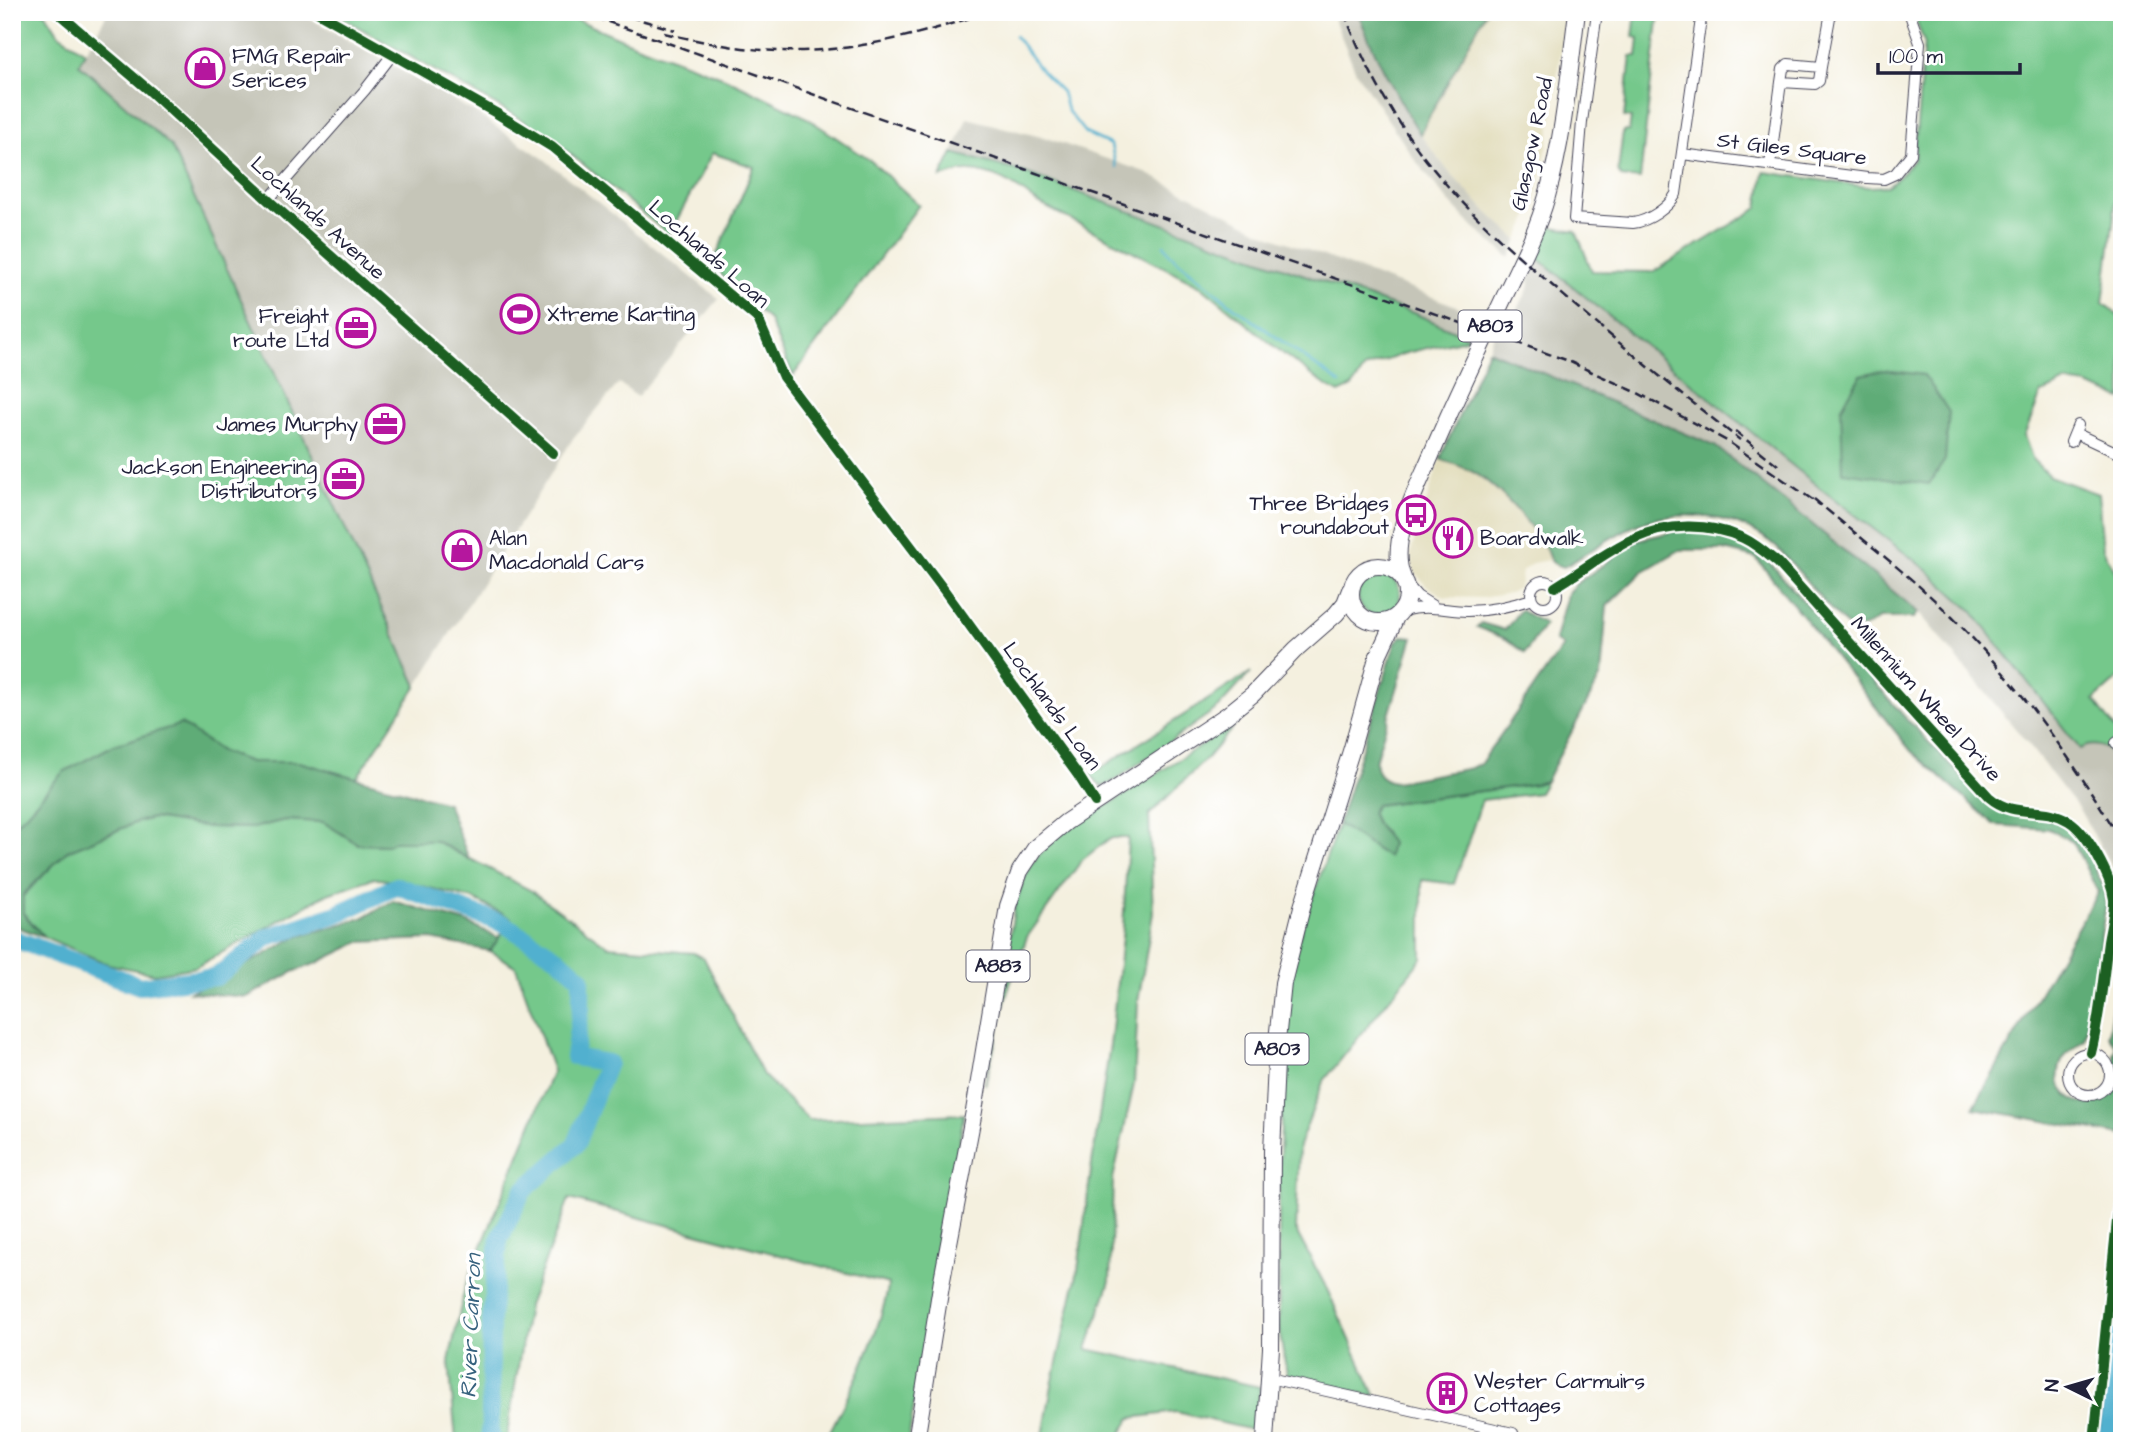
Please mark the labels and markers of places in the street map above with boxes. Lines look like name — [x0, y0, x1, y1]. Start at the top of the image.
place label: FMG Repair Serices — [232, 42, 351, 95]
shop icon: FMG Repair Serices — [184, 47, 226, 89]
sports icon: Xtreme Karting — [499, 293, 541, 335]
place label: Xtreme Karting — [547, 300, 695, 331]
place label: Freight route Ltd — [233, 302, 330, 355]
office icon: Freight route Ltd — [335, 307, 377, 349]
office icon: James Murphy — [364, 403, 406, 445]
place label: James Murphy — [216, 410, 358, 441]
place label: Jackson Engineering Distributors — [121, 453, 317, 506]
office icon: Jackson Engineering Distributors — [323, 458, 365, 500]
place label: Three Bridges roundabout — [1250, 489, 1390, 542]
bus stop icon: Three Bridges roundabout — [1395, 494, 1437, 536]
restaurant icon: Boardwalk — [1432, 517, 1474, 559]
place label: Alan Macdonald Cars — [489, 524, 644, 577]
place label: Boardwalk — [1480, 524, 1584, 553]
shop icon: Alan Macdonald Cars — [441, 529, 483, 571]
place label: Wester Carmuirs Cottages — [1474, 1367, 1645, 1422]
building icon: Wester Carmuirs Cottages — [1426, 1372, 1468, 1414]

